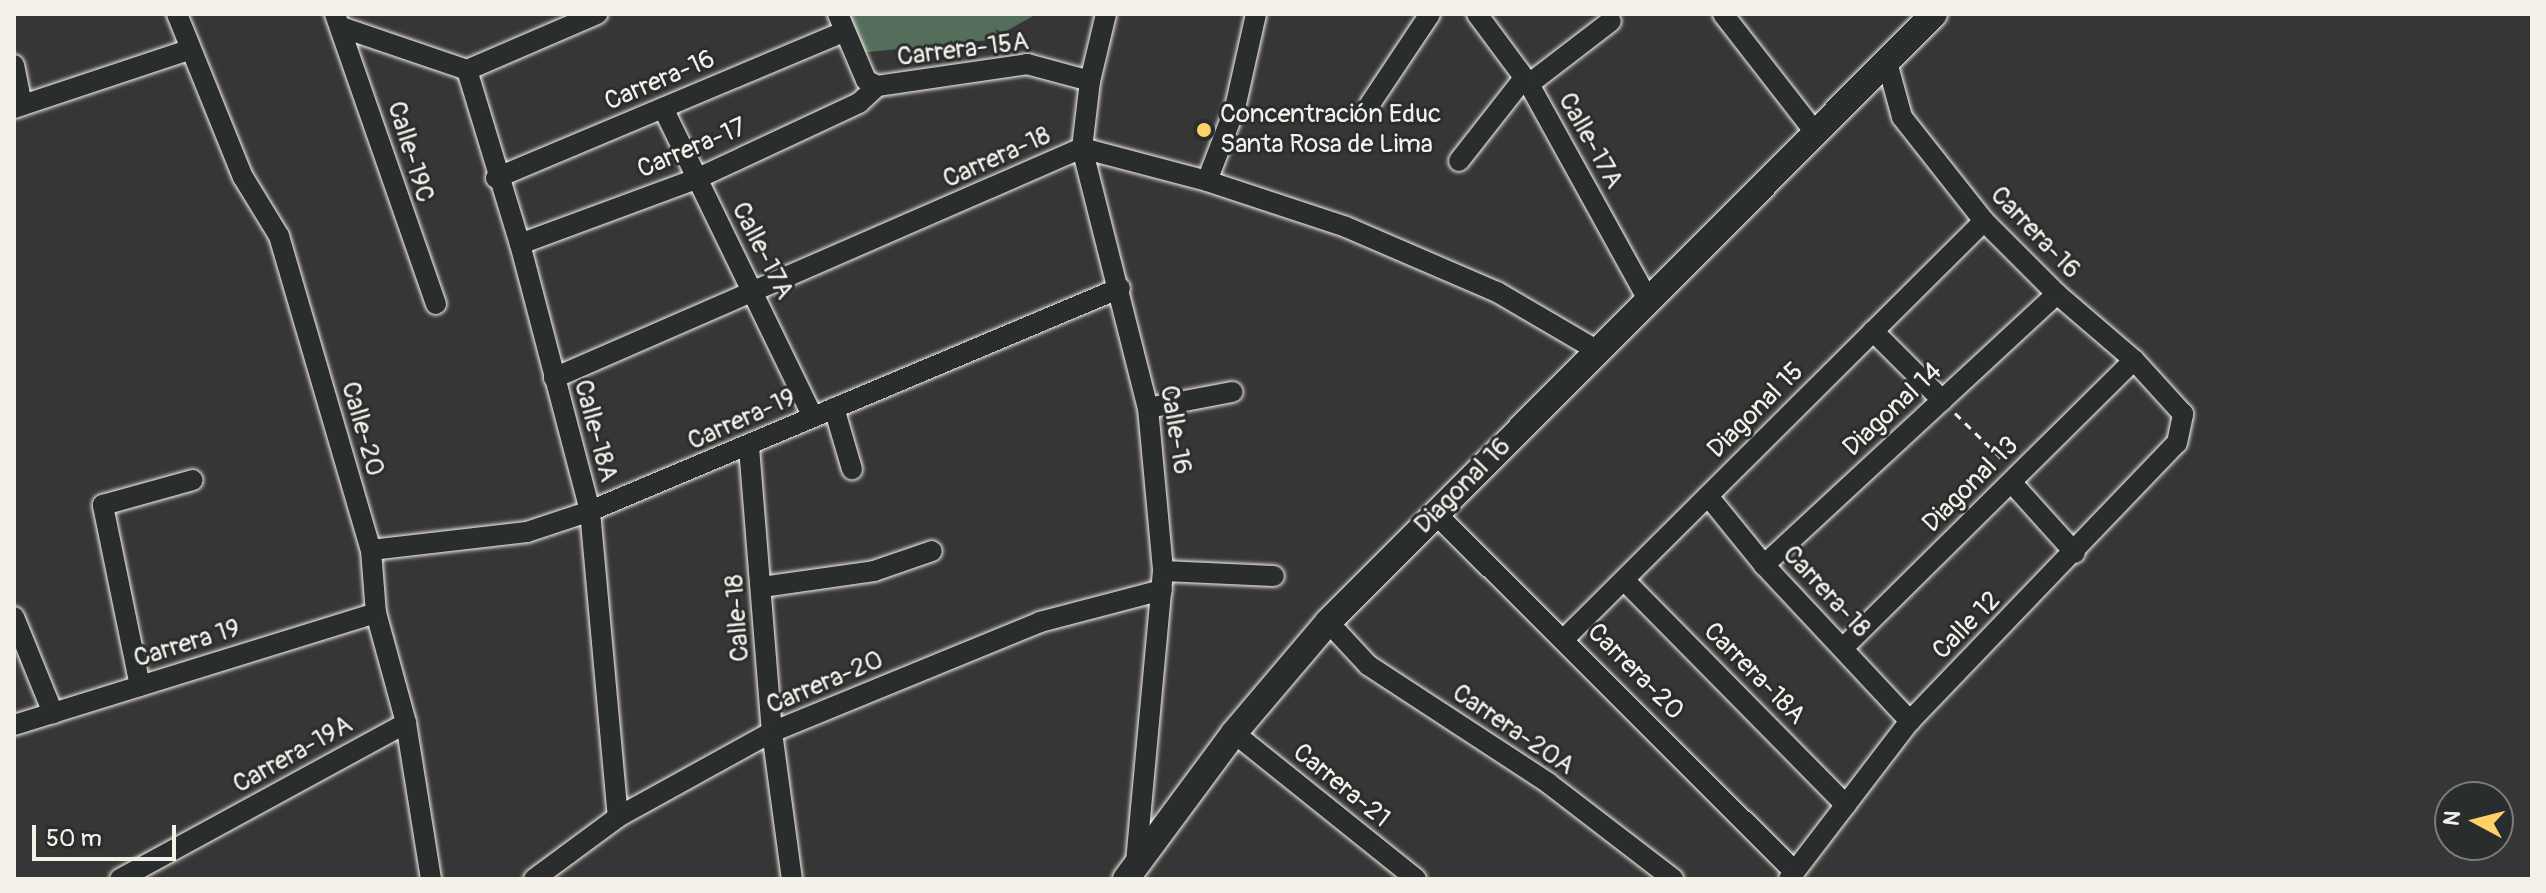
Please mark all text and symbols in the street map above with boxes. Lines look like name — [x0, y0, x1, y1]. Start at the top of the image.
street label: Carrera-15A — [895, 26, 1031, 74]
street label: Carrera-16 — [600, 44, 720, 118]
street label: Calle-17A — [1551, 87, 1629, 195]
street label: Calle-19C — [380, 98, 440, 206]
place label: Concentración Educ Santa Rosa de Lima — [1220, 99, 1441, 160]
street label: Carrera-17 — [633, 112, 751, 186]
street label: Carrera-18 — [938, 120, 1056, 196]
marker: Concentración Educ Santa Rosa de Lima — [1195, 121, 1213, 139]
street label: Carrera-16 — [1983, 180, 2087, 286]
street label: Calle-17A — [724, 197, 800, 305]
street label: Diagonal 14 — [1837, 356, 1949, 464]
street label: Diagonal 15 — [1702, 357, 1810, 465]
street label: Calle-18A — [566, 376, 624, 486]
street label: Calle-20 — [334, 378, 390, 480]
street label: Carrera-19 — [683, 382, 801, 458]
street label: Calle-16 — [1153, 383, 1197, 477]
street label: Diagonal 13 — [1916, 430, 2026, 540]
street label: Diagonal 16 — [1408, 431, 1518, 541]
street label: Carrera-18 — [1775, 539, 1877, 645]
street label: Calle-18 — [719, 573, 757, 663]
street label: Calle 12 — [1926, 585, 2008, 667]
street label: Carrera 19 — [130, 613, 244, 675]
street label: Carrera-18A — [1696, 616, 1812, 732]
street label: Carrera-20 — [1580, 617, 1690, 727]
street label: Carrera-20 — [762, 644, 888, 722]
street label: Carrera-20A — [1446, 678, 1580, 782]
street label: Carrera-19A — [228, 709, 358, 801]
street label: Carrera-21 — [1286, 737, 1396, 835]
north arrow — [2434, 781, 2514, 861]
scale bar — [36, 809, 180, 859]
text: N — [2437, 809, 2467, 827]
text: 50 m — [46, 824, 102, 853]

